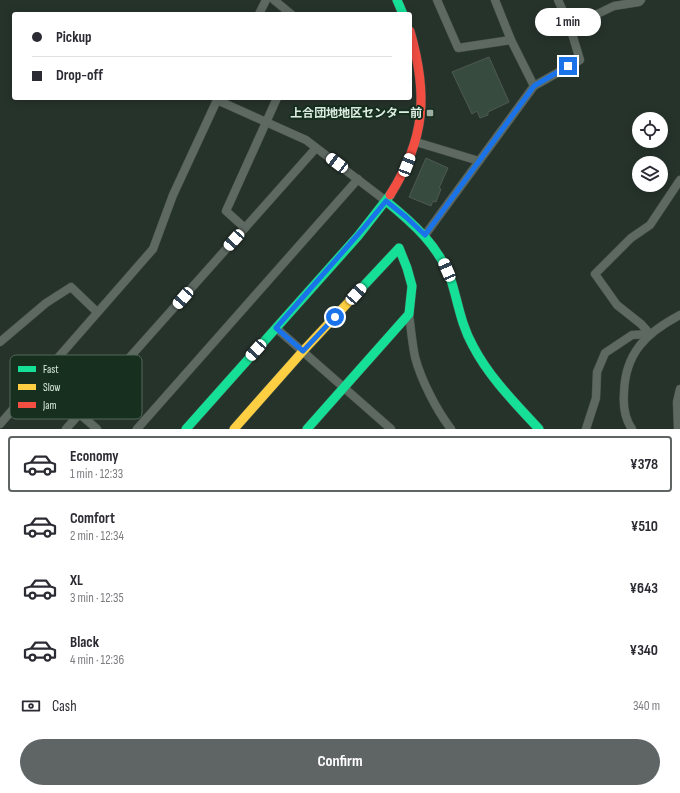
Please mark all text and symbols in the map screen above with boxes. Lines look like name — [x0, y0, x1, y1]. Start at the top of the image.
callout: 1 min — [535, 8, 601, 36]
text: 1 min — [556, 14, 580, 30]
text: Pickup — [56, 28, 92, 47]
route end — [559, 57, 577, 75]
text: Drop-off — [56, 66, 103, 85]
place label: 上合団地地区センター前 — [290, 106, 422, 121]
marker: 上合団地地区センター前 — [425, 108, 435, 118]
map controls — [632, 112, 668, 192]
button: locate — [632, 112, 668, 148]
car — [324, 151, 350, 175]
car — [397, 152, 417, 178]
button: layers — [632, 156, 668, 192]
car — [222, 227, 246, 253]
car — [437, 257, 457, 283]
car — [344, 281, 368, 307]
car — [171, 285, 195, 311]
route start — [326, 308, 344, 326]
car — [244, 337, 268, 363]
legend — [10, 355, 142, 419]
text: Fast — [43, 363, 59, 376]
text: Slow — [43, 381, 60, 394]
text: Jam — [42, 399, 57, 412]
icon: car — [22, 446, 58, 482]
text: Economy — [70, 447, 119, 466]
text: ¥378 — [630, 455, 658, 474]
text: 1 min · 12:33 — [70, 466, 123, 482]
icon: car — [22, 508, 58, 544]
text: Comfort — [70, 509, 115, 528]
text: ¥510 — [631, 517, 658, 536]
text: 2 min · 12:34 — [70, 528, 124, 544]
icon: car — [22, 570, 58, 606]
text: XL — [70, 571, 83, 590]
text: ¥643 — [629, 579, 658, 598]
text: 3 min · 12:35 — [70, 590, 124, 606]
icon: car — [22, 632, 58, 668]
text: Black — [70, 633, 99, 652]
text: ¥340 — [629, 641, 658, 660]
text: 4 min · 12:36 — [70, 652, 124, 668]
icon: cash — [20, 695, 42, 717]
text: Cash — [52, 697, 77, 716]
text: 340 m — [633, 698, 660, 714]
button: Confirm — [20, 739, 660, 785]

